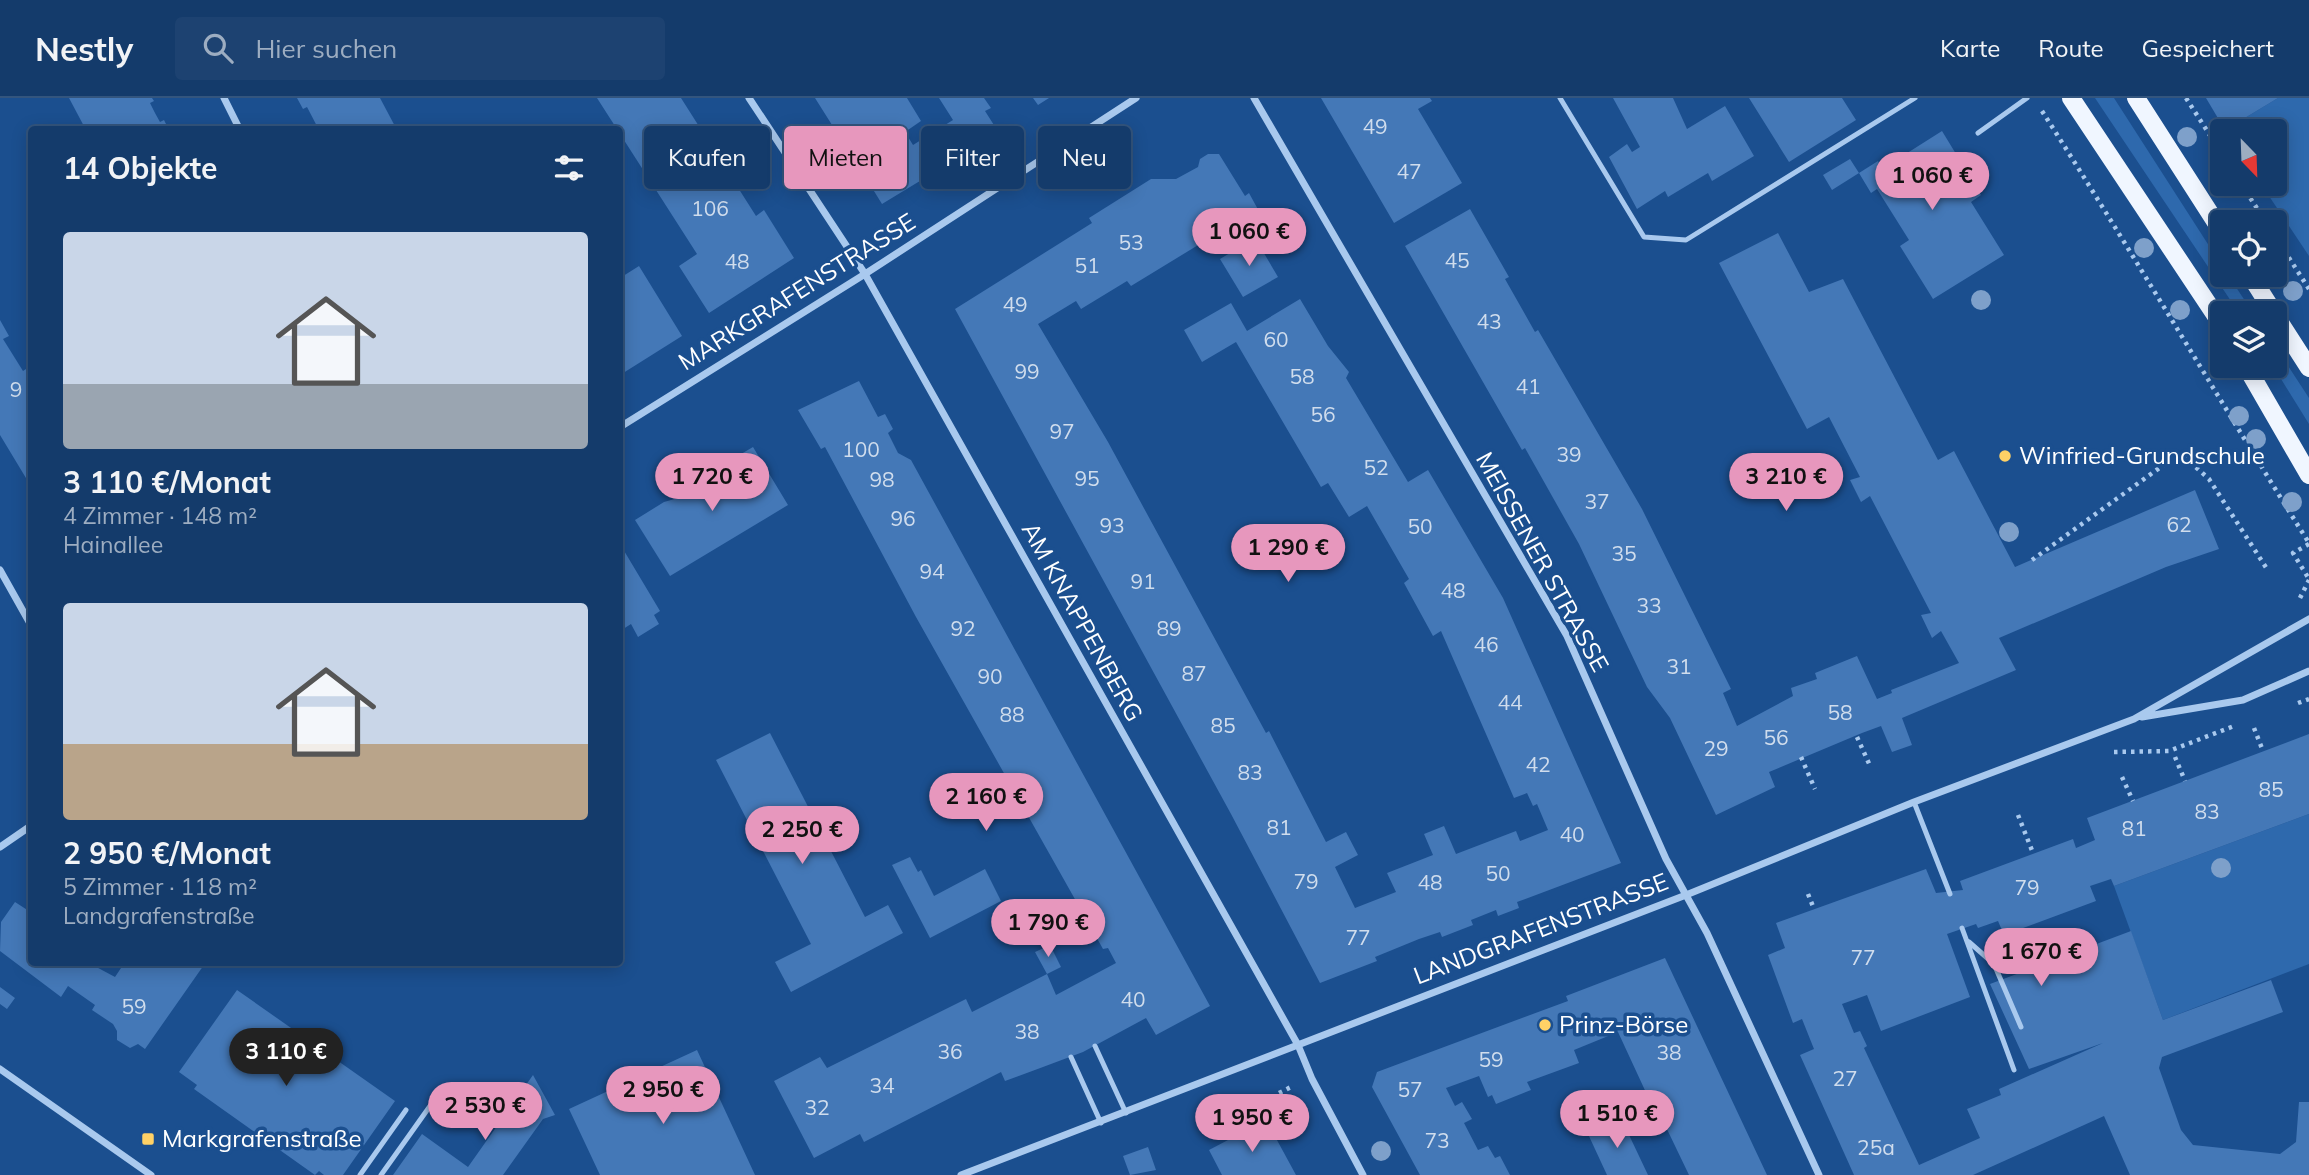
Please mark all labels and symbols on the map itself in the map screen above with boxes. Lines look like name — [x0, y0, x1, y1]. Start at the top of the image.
house number: 49 — [1362, 113, 1388, 139]
north arrow — [2210, 119, 2287, 196]
pin: 1 060 € — [1867, 152, 1997, 212]
house number: 47 — [1396, 158, 1422, 184]
house number: 106 — [691, 195, 729, 221]
street label: MARKGRAFENSTRASSE — [673, 206, 920, 376]
pin: 1 060 € — [1184, 208, 1314, 268]
house number: 53 — [1118, 229, 1144, 255]
house number: 45 — [1444, 247, 1470, 273]
house number: 48 — [724, 248, 750, 274]
house number: 51 — [1074, 252, 1100, 278]
house number: 49 — [1002, 291, 1028, 317]
house number: 43 — [1476, 308, 1502, 334]
house number: 60 — [1263, 326, 1289, 352]
house number: 99 — [1014, 358, 1040, 384]
house number: 58 — [1289, 363, 1315, 389]
house number: 41 — [1515, 373, 1541, 399]
house number: 9 — [10, 376, 22, 402]
house number: 56 — [1310, 401, 1336, 427]
house number: 97 — [1049, 418, 1075, 444]
house number: 100 — [842, 436, 880, 462]
place label: Winfried-Grundschule — [2019, 440, 2265, 470]
house number: 39 — [1556, 441, 1582, 467]
street label: MEISSENER STRASSE — [1470, 446, 1616, 677]
marker: Winfried-Grundschule — [1997, 448, 2013, 464]
pin: 1 720 € — [647, 454, 777, 513]
house number: 52 — [1363, 454, 1389, 480]
pin: 3 210 € — [1721, 454, 1851, 513]
house number: 95 — [1074, 465, 1100, 491]
house number: 98 — [869, 466, 895, 492]
house number: 37 — [1584, 488, 1610, 514]
house number: 96 — [890, 505, 916, 531]
house number: 62 — [2166, 511, 2192, 537]
house number: 93 — [1099, 512, 1125, 538]
house number: 50 — [1407, 513, 1433, 539]
street label: AM KNAPPENBERG — [1016, 517, 1150, 726]
pin: 1 290 € — [1223, 524, 1353, 584]
house number: 35 — [1611, 540, 1637, 566]
house number: 94 — [919, 558, 945, 584]
house number: 91 — [1130, 568, 1156, 594]
house number: 48 — [1440, 577, 1466, 603]
house number: 33 — [1636, 592, 1662, 618]
house number: 92 — [950, 615, 976, 641]
house number: 89 — [1156, 615, 1182, 641]
house number: 46 — [1473, 631, 1499, 657]
house number: 31 — [1666, 653, 1692, 679]
house number: 87 — [1181, 660, 1207, 686]
house number: 90 — [977, 663, 1003, 689]
house number: 44 — [1497, 689, 1523, 715]
house number: 58 — [1827, 699, 1853, 725]
house number: 88 — [999, 701, 1025, 727]
house number: 85 — [1210, 712, 1236, 738]
house number: 56 — [1763, 724, 1789, 750]
house number: 29 — [1703, 735, 1729, 761]
house number: 42 — [1525, 751, 1551, 777]
house number: 83 — [1237, 759, 1263, 785]
pin: 2 160 € — [921, 774, 1051, 833]
house number: 85 — [2258, 776, 2284, 802]
house number: 83 — [2194, 798, 2220, 824]
pin: 2 250 € — [737, 806, 867, 866]
house number: 81 — [1266, 814, 1292, 840]
house number: 81 — [2121, 815, 2147, 841]
house number: 40 — [1559, 821, 1585, 847]
house number: 50 — [1485, 860, 1511, 886]
street label: LANDGRAFENSTRASSE — [1409, 866, 1672, 990]
house number: 79 — [1293, 868, 1319, 894]
house number: 48 — [1417, 869, 1443, 895]
house number: 79 — [2014, 874, 2040, 900]
pin: 1 790 € — [983, 900, 1113, 959]
house number: 77 — [1345, 924, 1371, 950]
pin: 1 670 € — [1976, 928, 2106, 988]
house number: 77 — [1850, 944, 1876, 970]
house number: 40 — [1120, 986, 1146, 1012]
house number: 59 — [121, 993, 147, 1019]
place label: Prinz-Börse — [1559, 1009, 1688, 1039]
marker: Prinz-Börse — [1537, 1017, 1553, 1033]
house number: 38 — [1014, 1018, 1040, 1044]
pin: 3 110 € — [221, 1028, 351, 1088]
house number: 36 — [937, 1038, 963, 1064]
house number: 38 — [1656, 1039, 1682, 1065]
house number: 59 — [1478, 1046, 1504, 1072]
house number: 27 — [1832, 1065, 1858, 1091]
pin: 2 950 € — [598, 1066, 728, 1126]
house number: 34 — [869, 1072, 895, 1098]
house number: 57 — [1397, 1076, 1423, 1102]
pin: 2 530 € — [420, 1082, 550, 1142]
pin: 1 510 € — [1552, 1090, 1682, 1150]
house number: 32 — [804, 1094, 830, 1120]
pin: 1 950 € — [1187, 1094, 1317, 1154]
place label: Markgrafenstraße — [162, 1123, 362, 1153]
house number: 73 — [1424, 1127, 1450, 1153]
marker: Markgrafenstraße — [140, 1131, 156, 1147]
house number: 25a — [1857, 1134, 1895, 1160]

